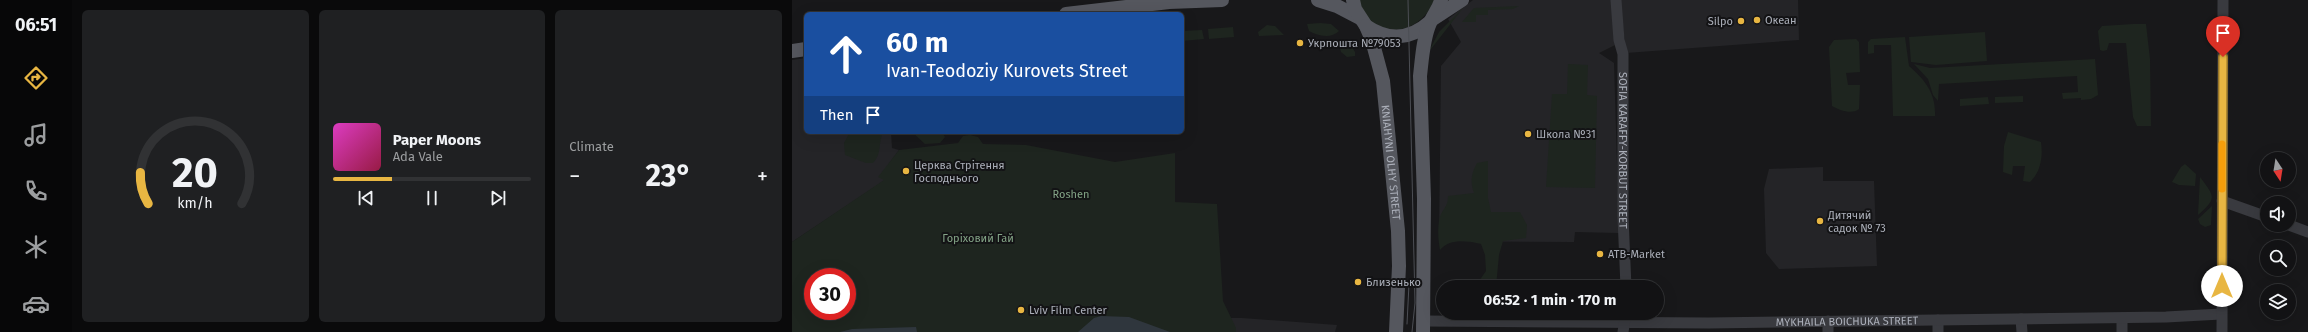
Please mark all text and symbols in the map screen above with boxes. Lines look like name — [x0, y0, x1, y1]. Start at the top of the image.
text: 06:51 — [15, 14, 57, 36]
place label: Океан — [1765, 14, 1797, 27]
place label: Silpo — [1708, 15, 1733, 28]
marker: Океан — [1752, 15, 1762, 25]
marker: Silpo — [1736, 16, 1746, 26]
pin — [2206, 16, 2240, 57]
icon: arrive — [2212, 22, 2234, 44]
text: 60 m — [886, 26, 948, 59]
icon: ahead — [820, 28, 872, 80]
place label: Укрпошта №79053 — [1308, 37, 1401, 50]
marker: Укрпошта №79053 — [1295, 38, 1305, 48]
text: Ivan-Teodoziy Kurovets Street — [886, 60, 1128, 82]
icon: directions — [22, 64, 50, 92]
street label: SOFIA KARAFFY-KORBUT STREET — [1616, 72, 1630, 229]
icon: arrive — [862, 104, 884, 126]
street label: KNIAHYNI OLHY STREET — [1378, 104, 1403, 221]
text: Then — [820, 106, 854, 124]
icon: music — [22, 121, 50, 149]
place label: Школа №31 — [1536, 128, 1596, 141]
marker: Школа №31 — [1523, 129, 1533, 139]
text: Paper Moons — [393, 131, 481, 149]
text: Climate — [569, 139, 614, 154]
text: 20 — [172, 148, 218, 198]
text: Ada Vale — [393, 149, 443, 164]
north arrow — [2260, 152, 2296, 188]
map controls — [2260, 152, 2296, 320]
text: 23° — [645, 158, 692, 194]
place label: Церква Стрітення Господнього — [914, 159, 1005, 185]
text: − — [569, 163, 580, 190]
text: + — [757, 163, 768, 190]
marker: Церква Стрітення Господнього — [901, 166, 911, 176]
icon: phone — [22, 177, 50, 205]
icon: previous — [355, 187, 377, 209]
icon: pause — [421, 187, 443, 209]
icon: next — [487, 187, 509, 209]
park label: Roshen — [1053, 188, 1089, 201]
text: km/h — [178, 195, 213, 212]
button: sound — [2260, 196, 2296, 232]
place label: Дитячий садок № 73 — [1827, 209, 1886, 235]
marker: Дитячий садок № 73 — [1815, 216, 1825, 226]
park label: Горіховий Гай — [942, 232, 1014, 245]
icon: climate — [22, 233, 50, 261]
button: search — [2260, 240, 2296, 276]
place label: ATB-Market — [1608, 248, 1665, 261]
marker: ATB-Market — [1595, 249, 1605, 259]
position arrow — [2201, 265, 2243, 307]
speed limit sign: 30 — [804, 268, 856, 320]
place label: Близенько — [1366, 276, 1421, 289]
marker: Близенько — [1353, 277, 1363, 287]
button: layers — [2260, 284, 2296, 320]
icon: car — [22, 290, 50, 318]
text: 06:52 · 1 min · 170 m — [1484, 291, 1616, 309]
place label: Lviv Film Center — [1029, 304, 1107, 317]
marker: Lviv Film Center — [1016, 305, 1026, 315]
street label: MYKHAILA BOICHUKA STREET — [1776, 314, 1919, 329]

